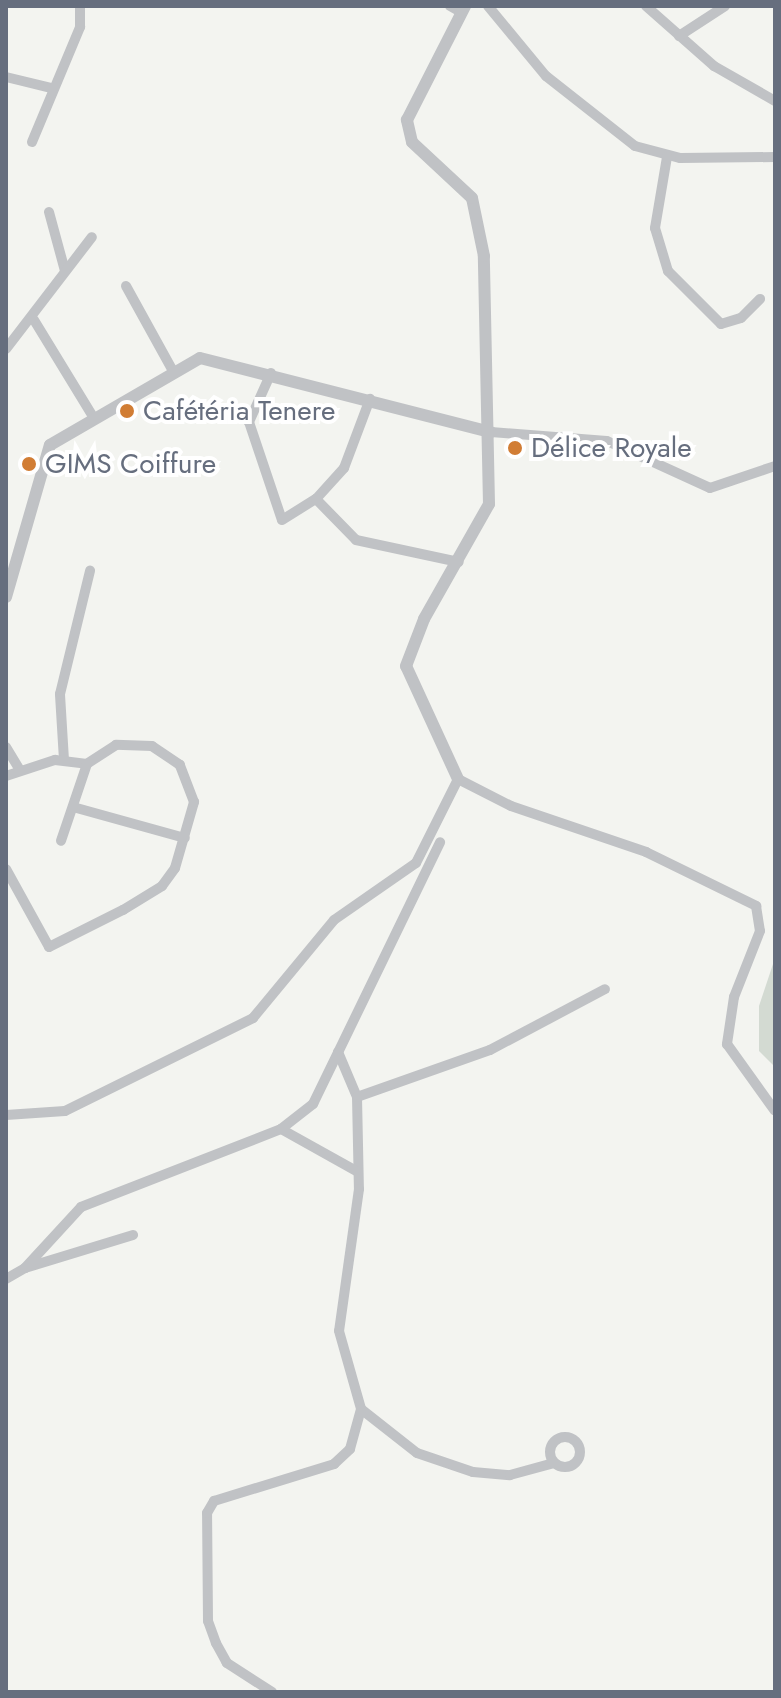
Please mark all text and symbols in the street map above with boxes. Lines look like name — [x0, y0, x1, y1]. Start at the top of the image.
place label: Cafétéria Tenere — [143, 394, 335, 428]
marker: Cafétéria Tenere — [118, 402, 136, 420]
place label: Délice Royale — [531, 431, 692, 465]
marker: Délice Royale — [506, 439, 524, 457]
place label: GIMS Coiffure — [45, 447, 216, 481]
marker: GIMS Coiffure — [20, 455, 38, 473]

